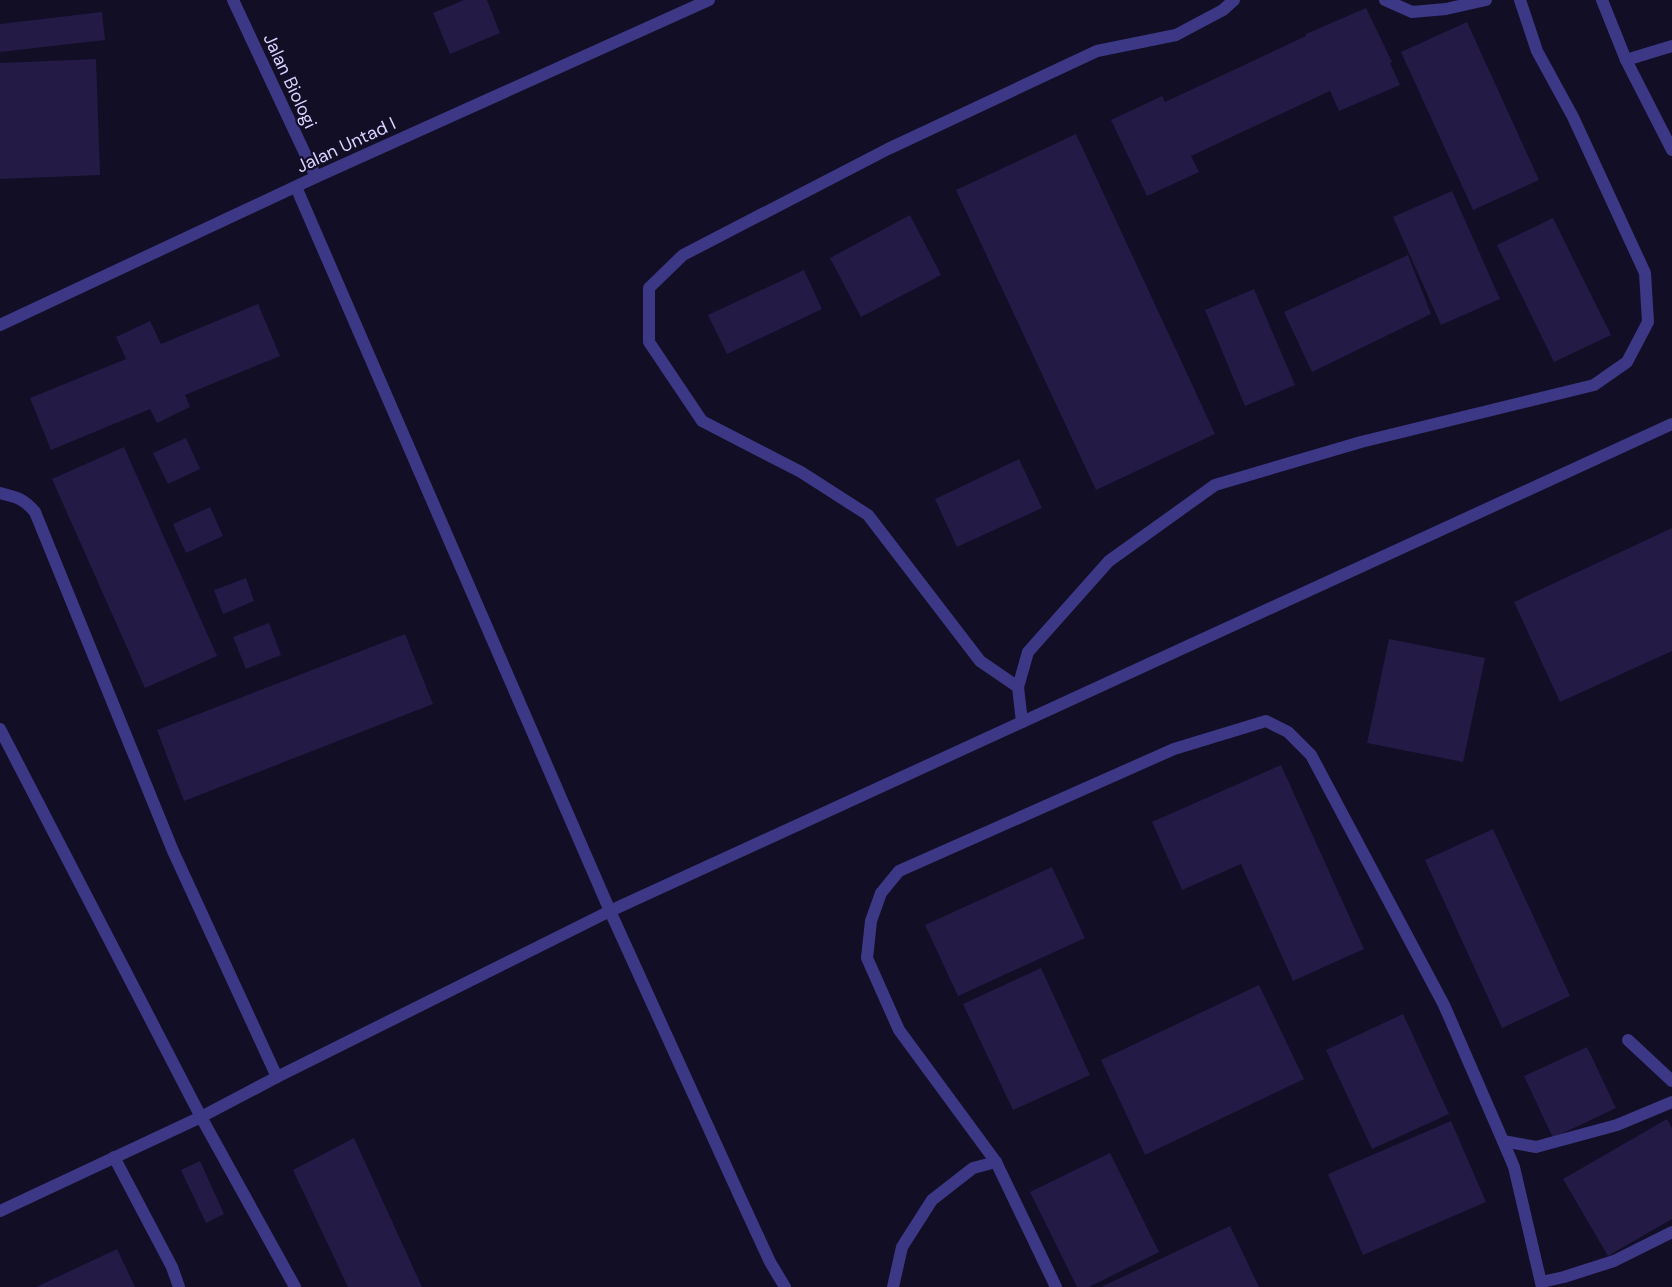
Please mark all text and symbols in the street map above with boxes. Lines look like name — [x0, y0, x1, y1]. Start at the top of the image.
street label: Jalan Biologi — [258, 30, 322, 132]
street label: Jalan Untad I — [292, 112, 400, 178]

